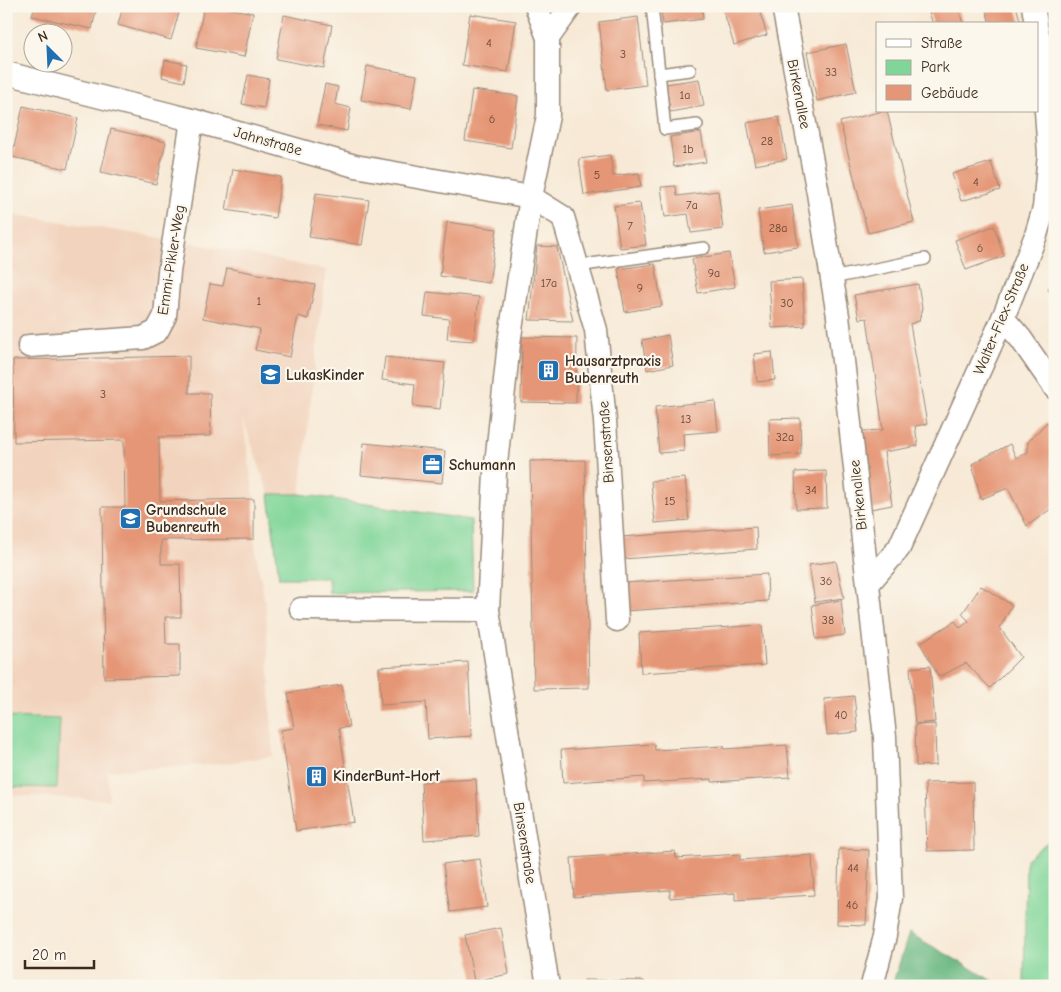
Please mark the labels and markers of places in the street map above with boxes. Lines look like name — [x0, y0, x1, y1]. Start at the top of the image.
place label: Hausarztpraxis Bubenreuth — [565, 352, 661, 387]
building icon: Hausarztpraxis Bubenreuth — [537, 358, 561, 382]
school or university icon: LukasKinder — [258, 363, 282, 387]
place label: LukasKinder — [286, 366, 364, 384]
office icon: Schumann — [421, 453, 445, 477]
place label: Schumann — [449, 456, 516, 474]
place label: Grundschule Bubenreuth — [146, 501, 226, 536]
school or university icon: Grundschule Bubenreuth — [118, 507, 142, 531]
building icon: KinderBunt-Hort — [305, 764, 329, 788]
place label: KinderBunt-Hort — [333, 767, 441, 785]

